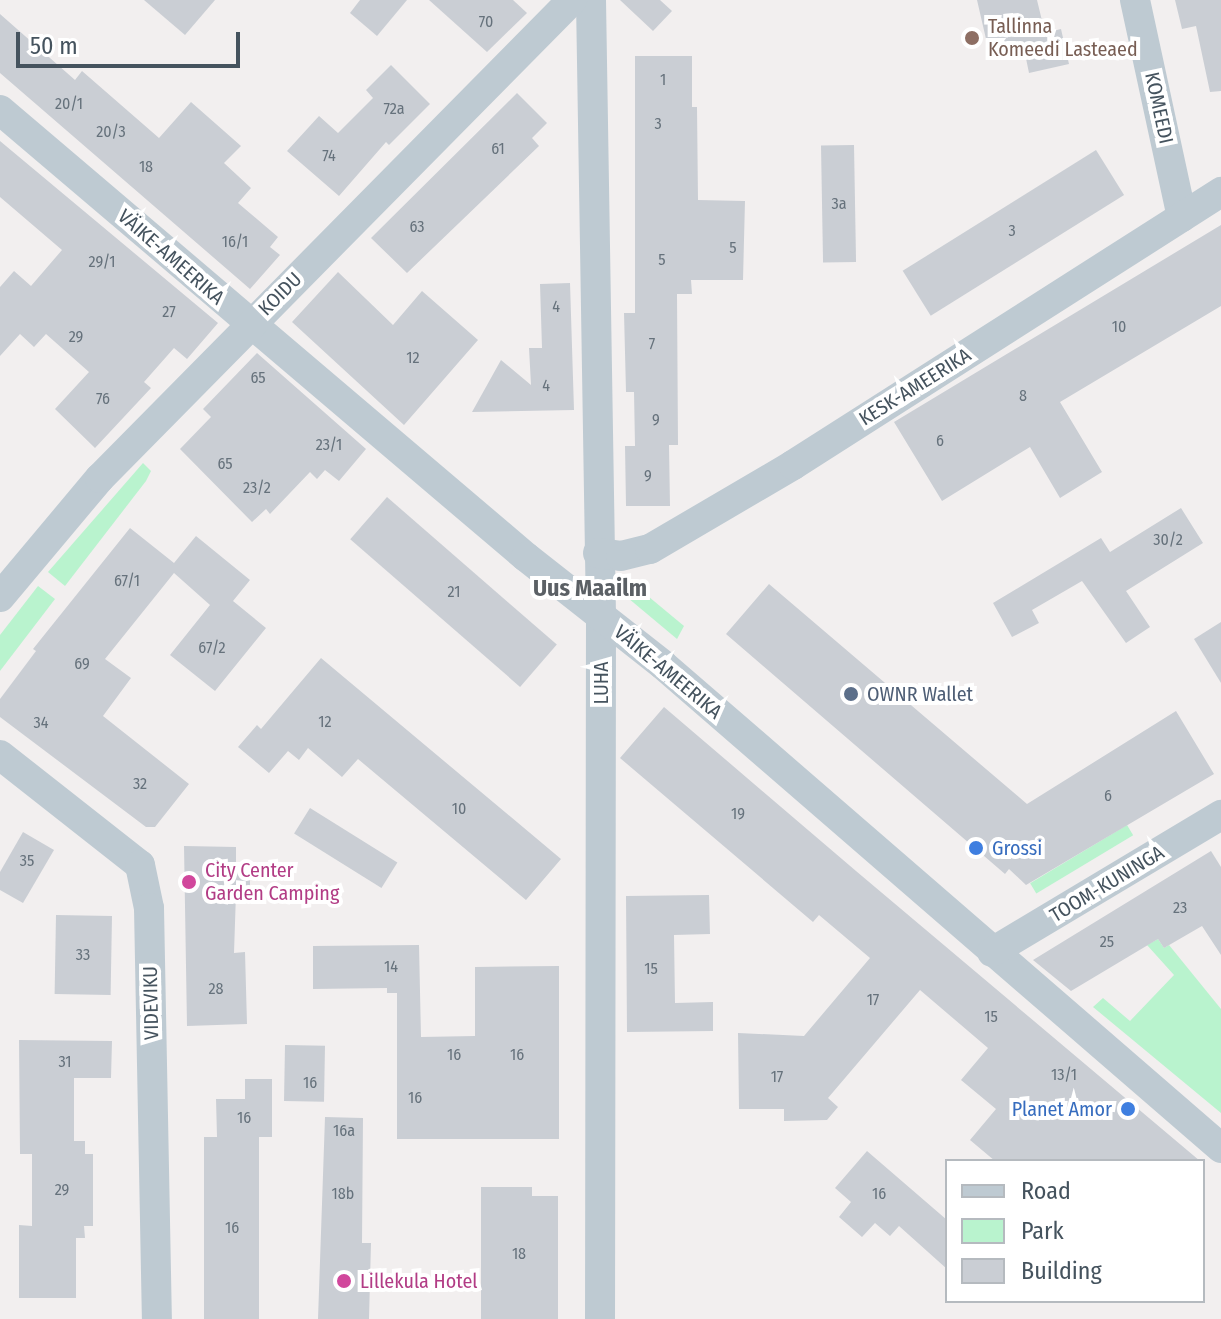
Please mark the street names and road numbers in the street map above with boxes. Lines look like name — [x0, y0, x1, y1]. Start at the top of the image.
street label: KOMEEDI — [1140, 70, 1178, 146]
street label: VÄIKE-AMEERIKA — [113, 204, 229, 310]
street label: KOIDU — [253, 267, 307, 321]
street label: KESK-AMEERIKA — [855, 343, 975, 431]
street label: VÄIKE-AMEERIKA — [609, 620, 727, 724]
street label: LUHA — [589, 662, 613, 704]
street label: TOOM-KUNINGA — [1046, 841, 1168, 927]
street label: VIDEVIKU — [138, 966, 164, 1040]

